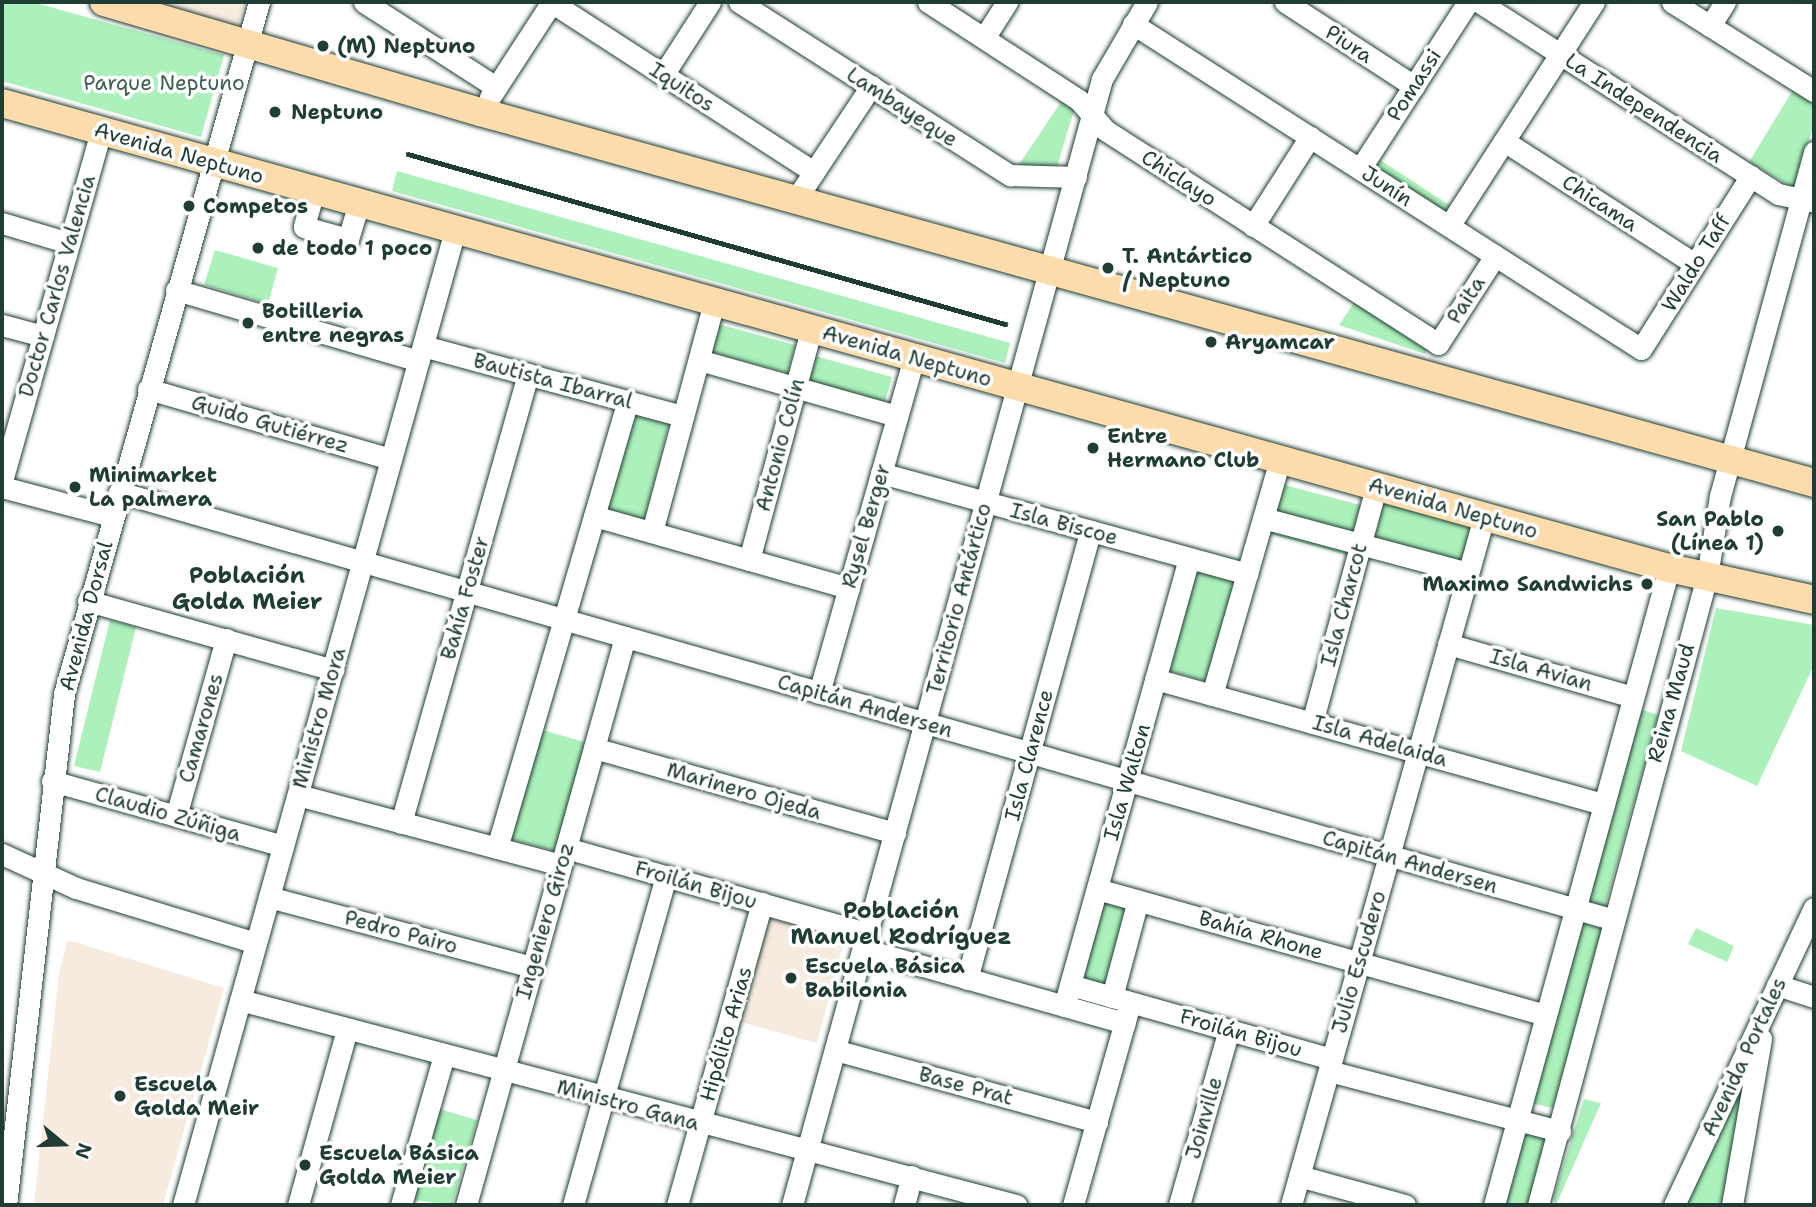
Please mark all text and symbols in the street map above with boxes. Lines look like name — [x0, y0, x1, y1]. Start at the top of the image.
street label: Piura — [1321, 19, 1377, 69]
place label: (M) Neptuno — [337, 33, 475, 59]
marker: (M) Neptuno — [315, 38, 331, 54]
street label: Pomassi — [1381, 44, 1447, 126]
street label: La Independencia — [1560, 48, 1728, 168]
street label: Iquitos — [645, 57, 719, 117]
street label: Lambayeque — [842, 62, 962, 152]
park label: Parque Neptuno — [83, 70, 245, 96]
place label: Neptuno — [291, 99, 383, 125]
marker: Neptuno — [265, 102, 285, 122]
street label: Avenida Neptuno — [91, 117, 267, 189]
street label: Chiclayo — [1137, 144, 1221, 212]
street label: Junín — [1357, 160, 1417, 212]
street label: Chicama — [1557, 169, 1643, 237]
street label: Doctor Carlos Valencia — [13, 172, 101, 400]
place label: Competos — [203, 193, 308, 219]
marker: Competos — [181, 198, 197, 214]
street label: Waldo Taff — [1656, 210, 1736, 316]
place label: de todo 1 poco — [272, 235, 432, 261]
marker: de todo 1 poco — [250, 240, 266, 256]
place label: T. Antártico / Neptuno — [1122, 243, 1252, 293]
marker: T. Antártico / Neptuno — [1100, 260, 1116, 276]
street label: Paita — [1441, 272, 1491, 328]
place label: Botilleria entre negras — [262, 298, 404, 348]
marker: Botilleria entre negras — [240, 315, 256, 331]
street label: Avenida Neptuno — [819, 320, 995, 392]
place label: Aryamcar — [1225, 329, 1335, 355]
marker: Aryamcar — [1203, 334, 1219, 350]
street label: Bautista Ibarral — [471, 348, 635, 414]
street label: Antonio Colín — [750, 376, 810, 514]
street label: Guido Gutiérrez — [188, 389, 352, 459]
place label: Entre Hermano Club — [1107, 423, 1259, 473]
marker: Entre Hermano Club — [1085, 440, 1101, 456]
street label: Rysel Berger — [836, 461, 896, 591]
place label: Minimarket La palmera — [89, 462, 217, 512]
street label: Avenida Neptuno — [1365, 472, 1541, 544]
marker: Minimarket La palmera — [67, 479, 83, 495]
street label: Isla Biscoe — [1007, 498, 1121, 550]
street label: Territorio Antártico — [921, 500, 997, 698]
place label: San Pablo (Línea 1) — [1656, 506, 1764, 556]
marker: San Pablo (Línea 1) — [1770, 523, 1786, 539]
street label: Bahía Foster — [435, 533, 495, 663]
street label: Avenida Dorsal — [54, 538, 118, 694]
street label: Isla Charcot — [1315, 541, 1373, 669]
district label: Población Golda Meier — [172, 561, 322, 615]
place label: Maximo Sandwichs — [1422, 571, 1633, 597]
marker: Maximo Sandwichs — [1639, 576, 1655, 592]
street label: Reina Maud — [1642, 641, 1700, 765]
street label: Isla Avian — [1487, 643, 1595, 697]
street label: Ministro Mora — [287, 645, 351, 791]
street label: Capitán Andersen — [775, 669, 955, 743]
street label: Camarones — [173, 670, 229, 786]
street label: Isla Clarence — [999, 687, 1059, 823]
street label: Isla Adelaida — [1310, 710, 1450, 772]
street label: Isla Walton — [1098, 721, 1156, 843]
street label: Marinero Ojeda — [664, 757, 824, 825]
street label: Claudio Zúñiga — [92, 781, 244, 847]
street label: Capitán Andersen — [1320, 825, 1500, 899]
street label: Ingeniero Giroz — [511, 840, 579, 1002]
street label: Froilán Bijou — [632, 856, 760, 914]
street label: Julio Escudero — [1327, 888, 1391, 1036]
district label: Población Manuel Rodríguez — [790, 896, 1012, 950]
street label: Pedro Pairo — [342, 905, 460, 959]
street label: Bahía Rhone — [1196, 905, 1326, 965]
place label: Escuela Básica Babilonia — [805, 953, 965, 1003]
street label: Hipólito Arias — [695, 964, 757, 1104]
marker: Escuela Básica Babilonia — [783, 970, 799, 986]
street label: Avenida Portales — [1696, 974, 1792, 1140]
street label: Froilán Bijou — [1177, 1004, 1305, 1062]
street label: Base Prat — [916, 1061, 1016, 1111]
place label: Escuela Golda Meir — [134, 1071, 259, 1121]
street label: Ministro Gana — [554, 1074, 702, 1136]
street label: Joinville — [1180, 1074, 1228, 1162]
marker: Escuela Golda Meir — [112, 1088, 128, 1104]
north arrow — [28, 1109, 98, 1179]
text: N — [69, 1140, 98, 1162]
place label: Escuela Básica Golda Meier — [319, 1140, 479, 1190]
marker: Escuela Básica Golda Meier — [297, 1157, 313, 1173]

